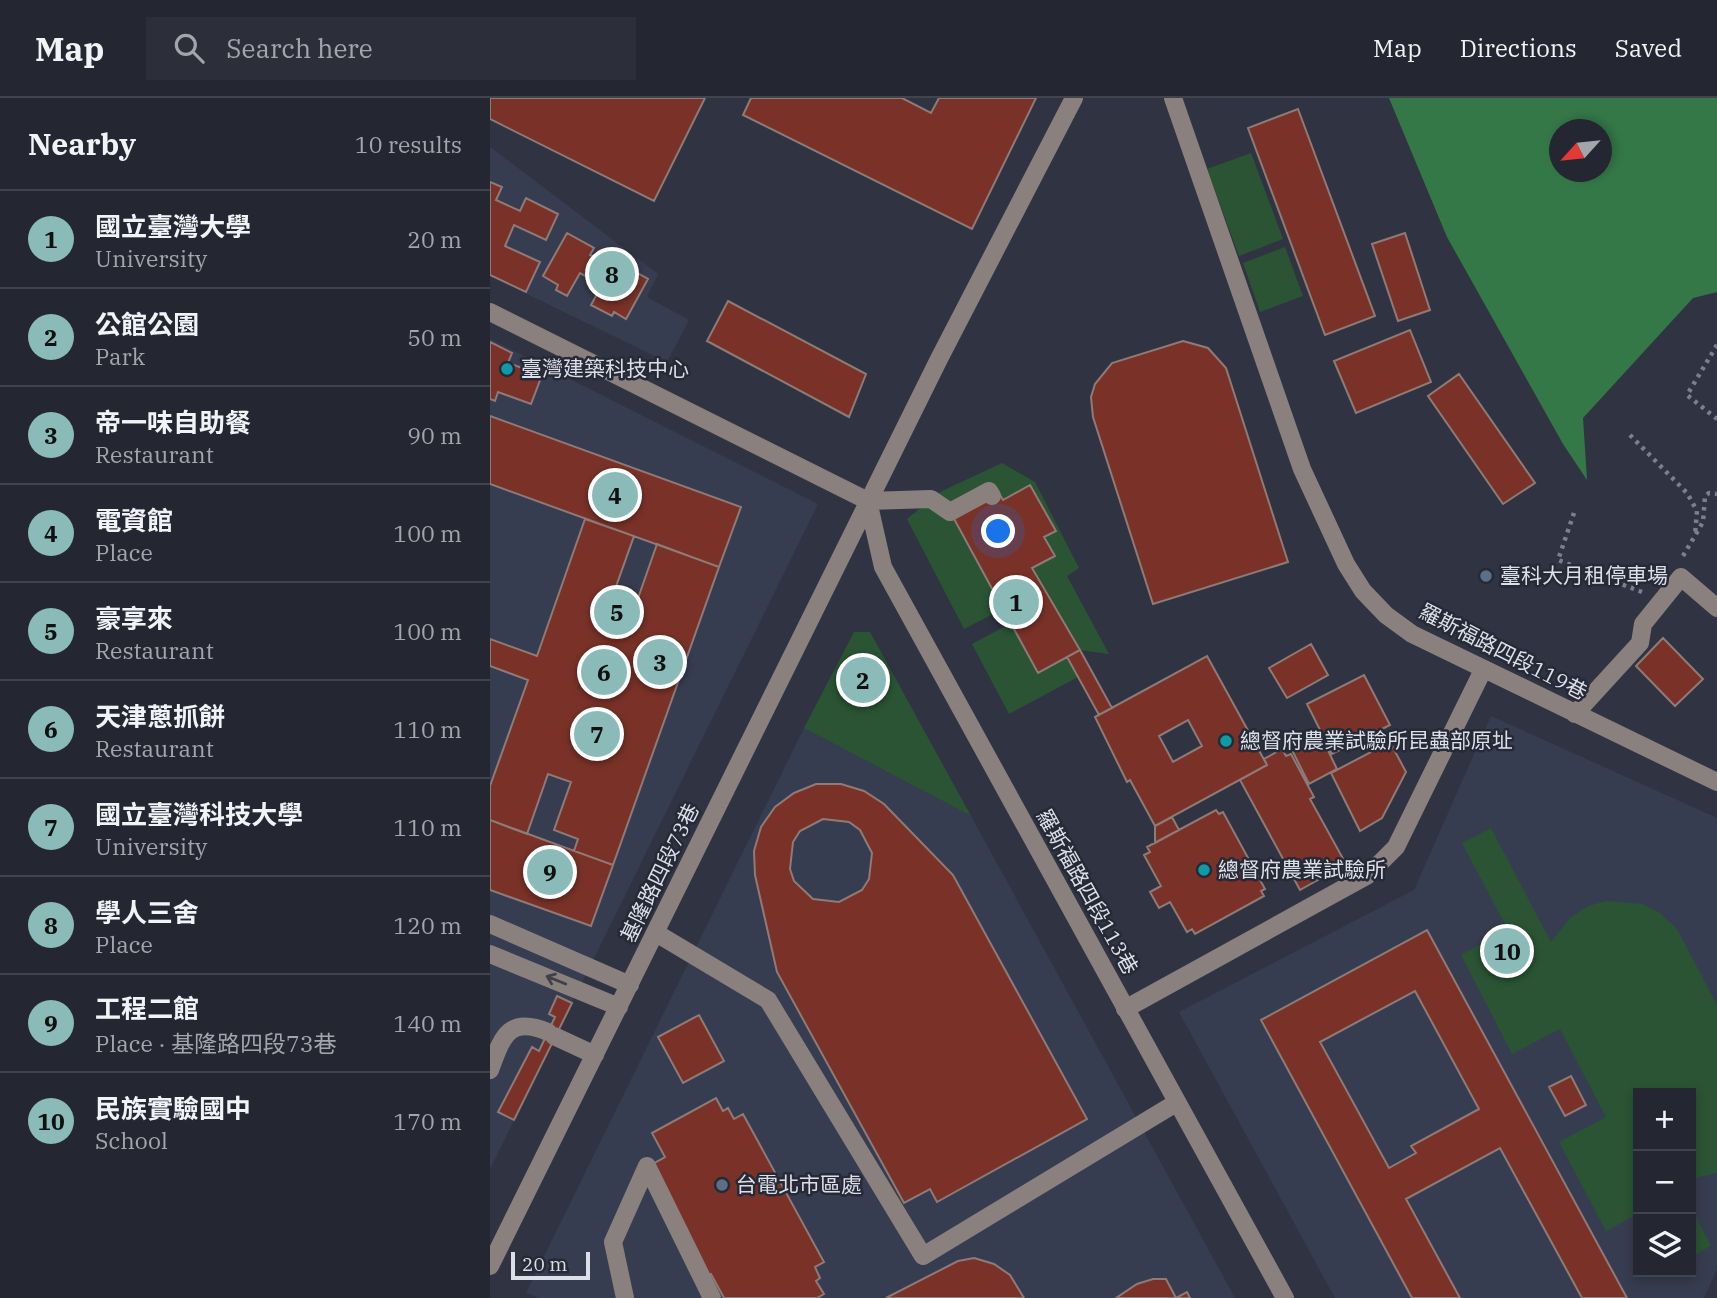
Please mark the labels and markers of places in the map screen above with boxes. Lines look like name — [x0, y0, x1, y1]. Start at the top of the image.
pin: 8 — [589, 248, 635, 300]
place label: 臺灣建築科技中心 — [521, 354, 689, 382]
marker: 臺灣建築科技中心 — [499, 361, 515, 377]
pin: 4 — [592, 469, 638, 521]
place label: 臺科大月租停車場 — [1500, 561, 1668, 589]
marker: 臺科大月租停車場 — [1478, 568, 1494, 584]
pin: 1 — [993, 576, 1039, 628]
pin: 5 — [594, 586, 640, 638]
pin: 3 — [637, 636, 683, 688]
pin: 6 — [581, 646, 627, 698]
pin: 2 — [840, 654, 886, 706]
pin: 7 — [574, 708, 620, 760]
place label: 總督府農業試驗所昆蟲部原址 — [1240, 726, 1513, 754]
marker: 總督府農業試驗所昆蟲部原址 — [1218, 733, 1234, 749]
pin: 9 — [527, 846, 573, 898]
place label: 總督府農業試驗所 — [1218, 855, 1386, 883]
marker: 總督府農業試驗所 — [1196, 862, 1212, 878]
pin: 10 — [1484, 925, 1530, 977]
place label: 台電北市區處 — [736, 1170, 862, 1198]
marker: 台電北市區處 — [714, 1177, 730, 1193]

